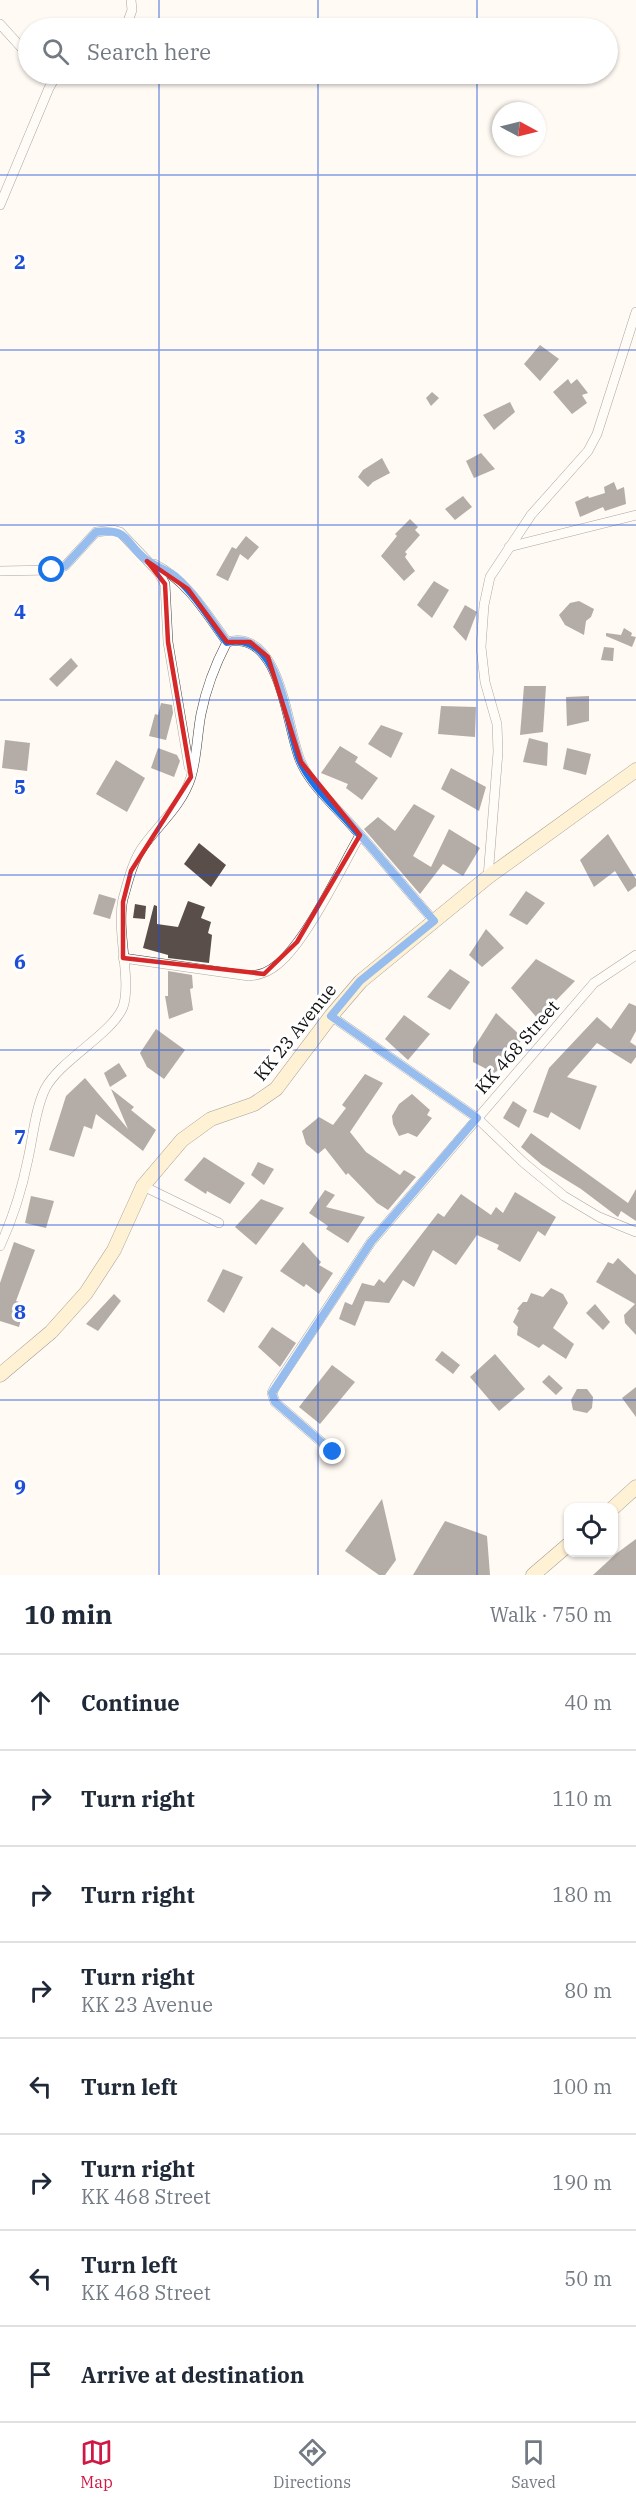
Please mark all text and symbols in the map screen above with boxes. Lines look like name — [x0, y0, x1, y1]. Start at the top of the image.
search box — [18, 18, 618, 84]
icon: search — [39, 35, 72, 68]
text: Search here — [87, 37, 211, 66]
north arrow — [492, 102, 546, 156]
text: 2 — [14, 248, 26, 275]
text: 3 — [14, 423, 26, 450]
route start — [38, 556, 64, 582]
text: 4 — [14, 598, 26, 625]
text: 5 — [14, 773, 26, 800]
text: 6 — [14, 948, 26, 975]
street label: KK 23 Avenue — [249, 979, 341, 1085]
street label: KK 468 Street — [470, 995, 564, 1099]
text: 7 — [14, 1123, 26, 1150]
text: 8 — [14, 1298, 26, 1325]
route end — [319, 1438, 345, 1464]
text: 9 — [14, 1473, 26, 1500]
map controls — [564, 1503, 618, 1557]
button: locate — [564, 1503, 618, 1557]
text: 10 min — [24, 1597, 112, 1631]
text: Walk · 750 m — [490, 1601, 612, 1628]
icon: ahead — [24, 1686, 57, 1719]
text: Continue — [81, 1688, 180, 1717]
text: 40 m — [564, 1689, 612, 1716]
icon: right — [24, 1782, 57, 1815]
text: Turn right — [81, 1784, 195, 1813]
text: 110 m — [552, 1785, 612, 1812]
icon: right — [24, 1878, 57, 1911]
text: Turn right — [81, 1880, 195, 1909]
text: 180 m — [552, 1881, 612, 1908]
text: Turn right — [81, 1962, 195, 1991]
icon: right — [24, 1974, 57, 2007]
text: 80 m — [564, 1977, 612, 2004]
text: KK 23 Avenue — [81, 1991, 213, 2018]
icon: left — [24, 2070, 57, 2103]
text: Turn left — [81, 2072, 177, 2101]
text: 100 m — [552, 2073, 612, 2100]
text: Turn right — [81, 2154, 195, 2183]
icon: right — [24, 2166, 57, 2199]
text: 190 m — [552, 2169, 612, 2196]
text: KK 468 Street — [81, 2183, 211, 2210]
text: Turn left — [81, 2250, 177, 2279]
icon: left — [24, 2262, 57, 2295]
text: 50 m — [564, 2265, 612, 2292]
text: KK 468 Street — [81, 2279, 211, 2306]
icon: arrive — [24, 2358, 57, 2391]
text: Arrive at destination — [81, 2360, 304, 2389]
tab: Map — [80, 2436, 113, 2492]
tab: Directions — [273, 2436, 351, 2492]
tab: Saved — [511, 2436, 556, 2492]

